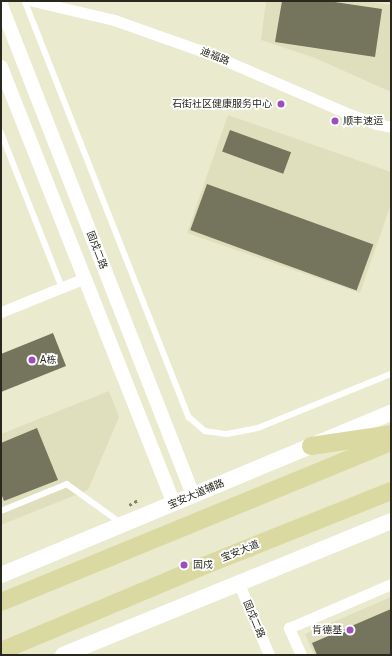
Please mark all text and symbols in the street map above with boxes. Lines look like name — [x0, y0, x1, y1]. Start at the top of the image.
street label: 迪福路 — [199, 45, 231, 67]
place label: 石街社区健康服务中心 — [172, 98, 272, 110]
marker: 石街社区健康服务中心 — [275, 98, 287, 110]
place label: 顺丰速运 — [343, 115, 383, 127]
marker: 顺丰速运 — [330, 116, 340, 126]
street label: 固戍二路 — [84, 229, 110, 271]
place label: A栋 — [40, 354, 56, 366]
marker: A栋 — [27, 355, 37, 365]
street label: 宝安大道辅路 — [166, 477, 226, 511]
street label: 宝安大道 — [219, 538, 261, 564]
marker: 固戍 — [178, 559, 190, 571]
place label: 固戍 — [193, 559, 213, 571]
street label: 固戍二路 — [241, 598, 267, 640]
place label: 肯德基 — [312, 624, 342, 636]
marker: 肯德基 — [345, 625, 355, 635]

